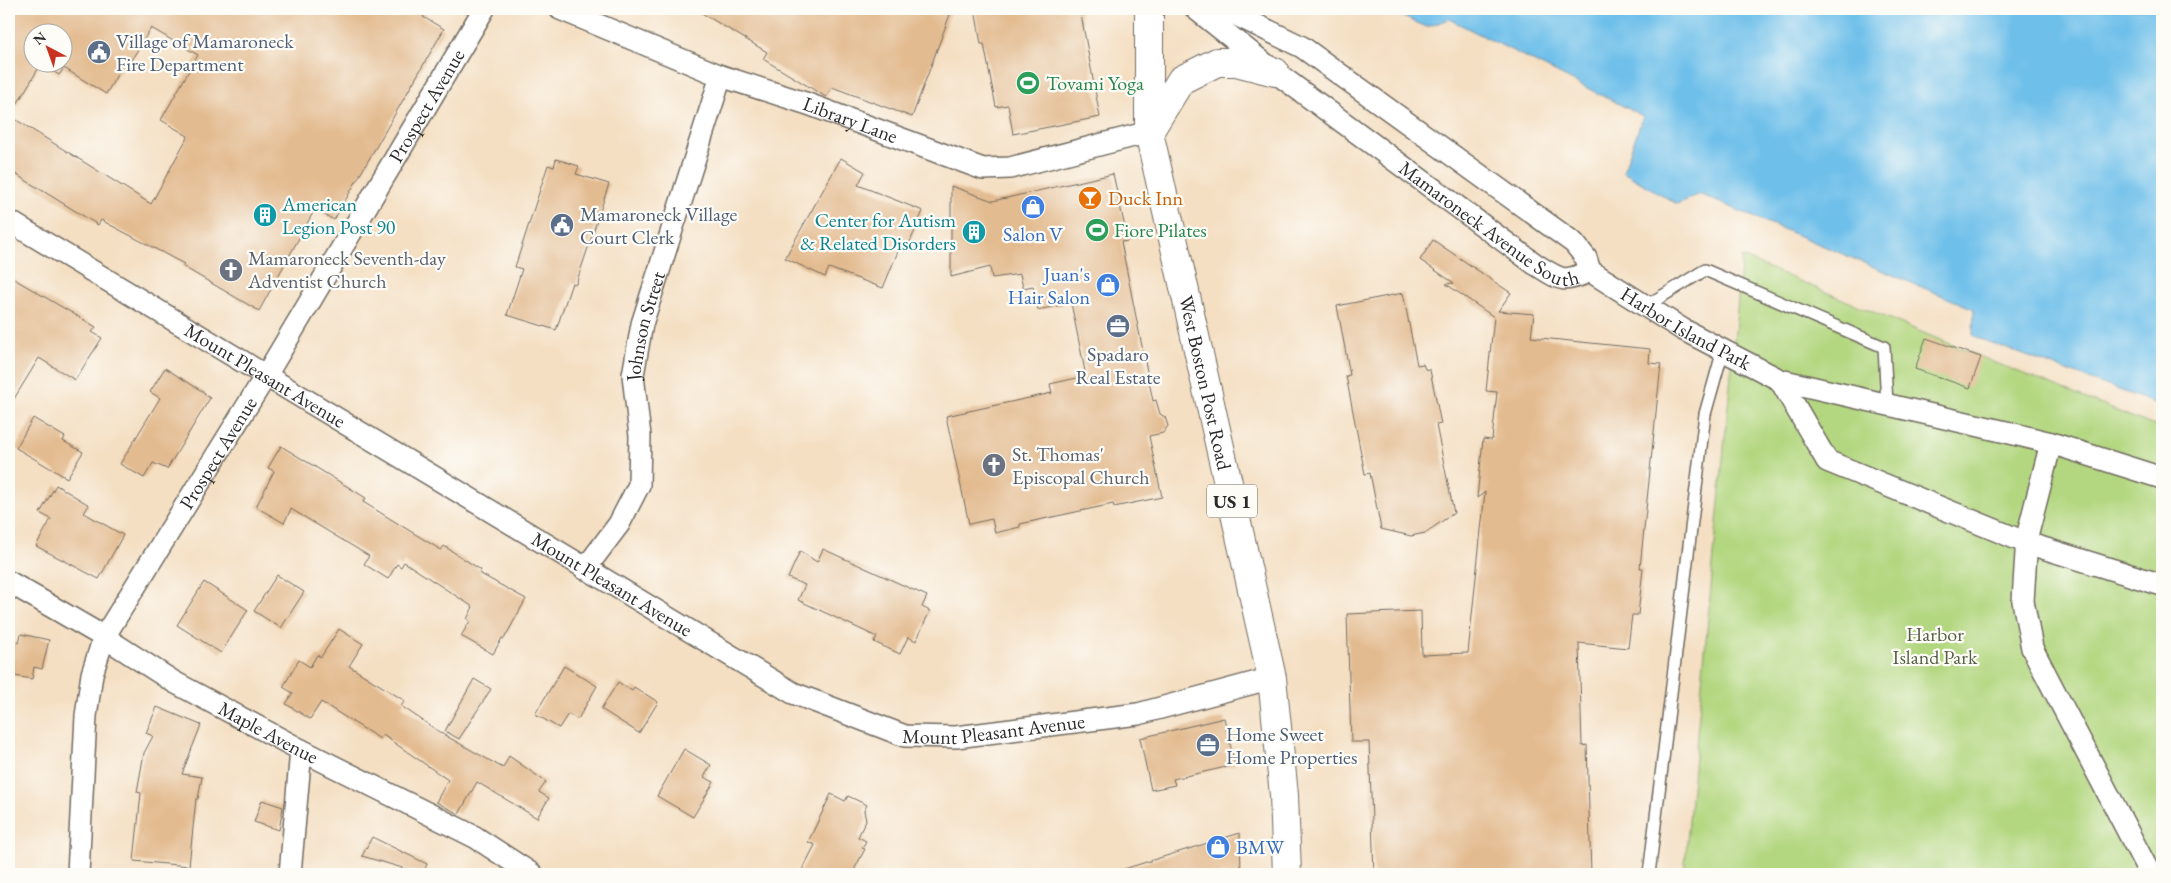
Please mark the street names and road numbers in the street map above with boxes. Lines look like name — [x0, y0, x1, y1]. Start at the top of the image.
street label: Prospect Avenue — [383, 44, 470, 167]
street label: Library Lane — [799, 90, 902, 149]
street label: Mamaroneck Avenue South — [1394, 155, 1582, 292]
street label: Johnson Street — [620, 267, 671, 384]
street label: Harbor Island Park — [1616, 281, 1756, 376]
street label: West Boston Post Road — [1173, 293, 1238, 473]
street label: Mount Pleasant Avenue — [180, 317, 351, 434]
street label: Prospect Avenue — [173, 392, 263, 514]
road number: US 1 — [1207, 484, 1257, 518]
street label: Mount Pleasant Avenue — [527, 526, 698, 643]
street label: Maple Avenue — [214, 695, 323, 770]
street label: Mount Pleasant Avenue — [902, 708, 1086, 750]

